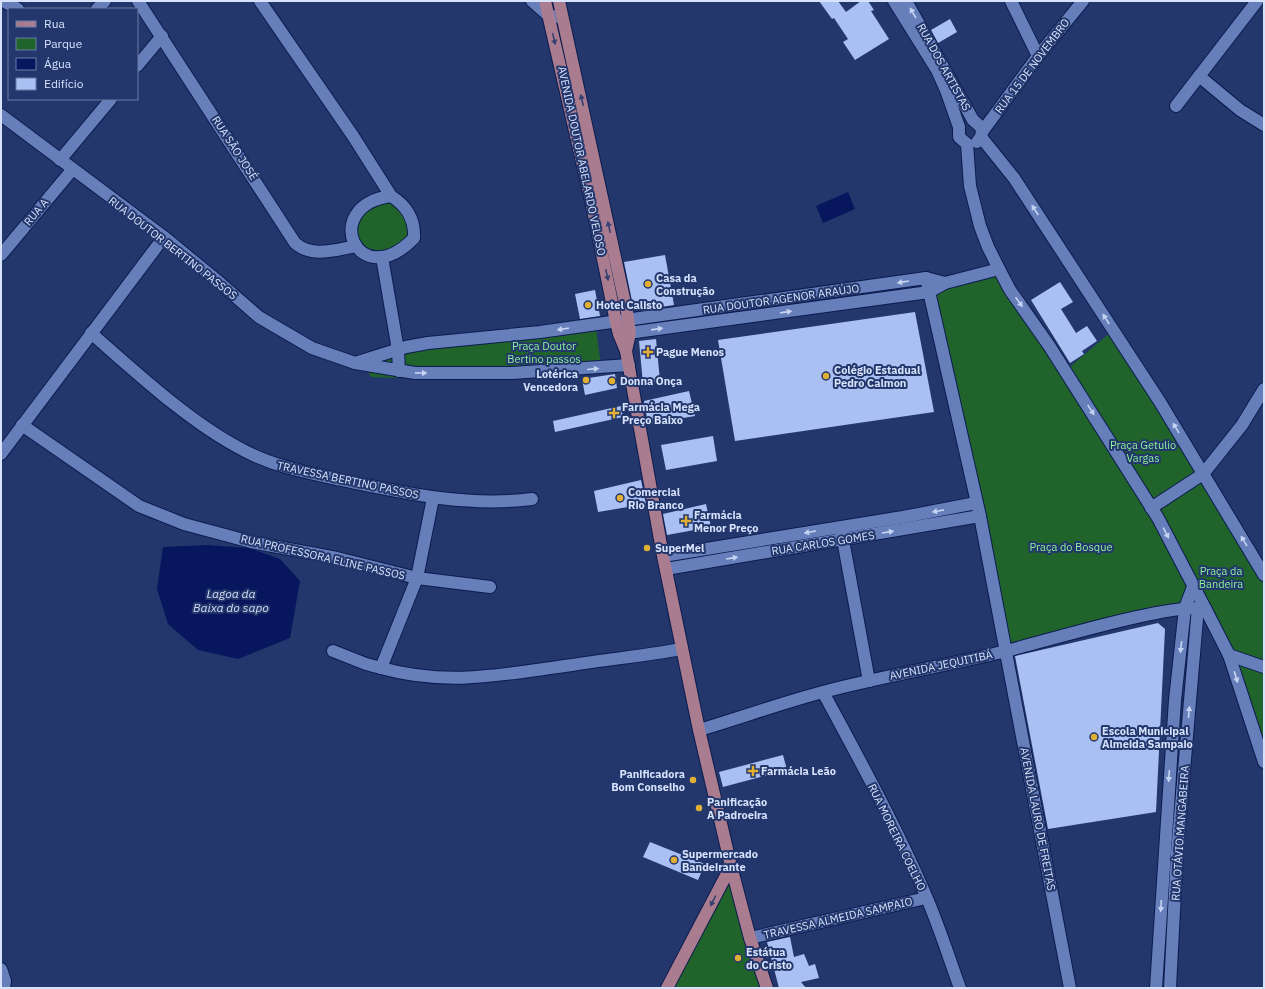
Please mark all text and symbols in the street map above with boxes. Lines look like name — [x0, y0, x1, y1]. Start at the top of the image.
one-way arrow — [910, 7, 917, 19]
legend — [8, 8, 138, 100]
text: Rua — [44, 16, 65, 31]
street label: RUA 15 DE NOVEMBRO — [992, 16, 1072, 116]
street label: RUA DOS ARTISTAS — [914, 21, 974, 113]
one-way arrow — [552, 33, 558, 45]
text: Parque — [44, 36, 83, 51]
text: Água — [44, 56, 72, 71]
street label: AVENIDA DOUTOR ABELARDO VELOSO — [555, 65, 609, 257]
text: Edifício — [44, 76, 84, 91]
one-way arrow — [578, 94, 584, 106]
street label: RUA SÃO JOSÉ — [209, 113, 261, 183]
street label: RUA DOUTOR BERTINO PASSOS — [106, 193, 240, 303]
street label: RUA A — [21, 196, 51, 228]
one-way arrow — [1031, 205, 1039, 215]
one-way arrow — [605, 221, 611, 233]
one-way arrow — [604, 269, 610, 281]
place label: Casa da Construção — [656, 271, 715, 298]
marker: Casa da Construção — [643, 279, 653, 289]
one-way arrow — [896, 279, 909, 285]
street label: RUA DOUTOR AGENOR ARAÚJO — [702, 281, 860, 317]
one-way arrow — [1015, 297, 1023, 307]
place label: Hotel Calisto — [596, 298, 662, 312]
marker: Hotel Calisto — [583, 300, 593, 310]
one-way arrow — [780, 308, 792, 315]
one-way arrow — [1102, 314, 1110, 324]
one-way arrow — [557, 326, 569, 332]
one-way arrow — [651, 326, 663, 332]
park label: Praça Doutor Bertino passos — [507, 339, 581, 366]
place label: Pague Menos — [656, 345, 725, 359]
marker: Pague Menos — [643, 347, 653, 357]
place label: Colégio Estadual Pedro Calmon — [834, 363, 921, 390]
one-way arrow — [587, 365, 599, 372]
place label: Lotérica Vencedora — [523, 367, 578, 394]
one-way arrow — [415, 370, 428, 376]
marker: Colégio Estadual Pedro Calmon — [821, 371, 831, 381]
place label: Donna Onça — [620, 374, 682, 388]
marker: Lotérica Vencedora — [581, 375, 591, 385]
marker: Donna Onça — [607, 376, 617, 386]
place label: Farmácia Mega Preço Baixo — [622, 400, 700, 427]
one-way arrow — [1087, 404, 1094, 416]
marker: Farmácia Mega Preço Baixo — [609, 408, 619, 418]
one-way arrow — [1172, 422, 1179, 434]
park label: Praça Getulio Vargas — [1110, 438, 1176, 465]
street label: TRAVESSA BERTINO PASSOS — [276, 458, 420, 502]
place label: Comercial Rio Branco — [628, 485, 684, 512]
marker: Comercial Rio Branco — [615, 493, 625, 503]
place label: Farmácia Menor Preço — [694, 508, 759, 535]
one-way arrow — [932, 508, 944, 514]
marker: Farmácia Menor Preço — [681, 516, 691, 526]
one-way arrow — [1163, 527, 1169, 539]
street label: RUA CARLOS GOMES — [771, 528, 875, 558]
one-way arrow — [803, 529, 816, 535]
one-way arrow — [882, 529, 894, 535]
street label: RUA PROFESSORA ELINE PASSOS — [240, 531, 406, 583]
one-way arrow — [1240, 535, 1247, 547]
park label: Praça do Bosque — [1030, 540, 1112, 554]
place label: SuperMel — [655, 541, 705, 555]
marker: SuperMel — [642, 543, 652, 553]
one-way arrow — [726, 555, 738, 561]
park label: Praça da Bandeira — [1199, 564, 1243, 591]
water label: Lagoa da Baixa do sapo — [193, 586, 269, 615]
one-way arrow — [1177, 641, 1184, 653]
street label: AVENIDA JEQUITIBÁ — [888, 647, 994, 683]
one-way arrow — [1233, 671, 1239, 683]
one-way arrow — [1185, 706, 1192, 718]
place label: Escola Municipal Almeida Sampaio — [1102, 724, 1193, 751]
marker: Escola Municipal Almeida Sampaio — [1089, 732, 1099, 742]
street label: AVENIDA LAURO DE FREITAS — [1017, 746, 1059, 892]
place label: Farmácia Leão — [761, 764, 836, 778]
street label: RUA OTÁVIO MANGABEIRA — [1168, 765, 1192, 901]
marker: Farmácia Leão — [748, 766, 758, 776]
place label: Panificadora Bom Conselho — [611, 767, 685, 794]
one-way arrow — [1166, 770, 1173, 782]
marker: Panificadora Bom Conselho — [688, 775, 698, 785]
street label: RUA MOREIRA COELHO — [865, 781, 929, 893]
place label: Panificação A Padroeira — [707, 795, 768, 822]
marker: Panificação A Padroeira — [694, 803, 704, 813]
place label: Supermercado Bandeirante — [682, 847, 758, 874]
marker: Supermercado Bandeirante — [669, 855, 679, 865]
street label: TRAVESSA ALMEIDA SAMPAIO — [762, 894, 914, 942]
one-way arrow — [710, 895, 716, 907]
one-way arrow — [1157, 900, 1164, 912]
place label: Estátua do Cristo — [746, 945, 792, 972]
marker: Estátua do Cristo — [733, 953, 743, 963]

